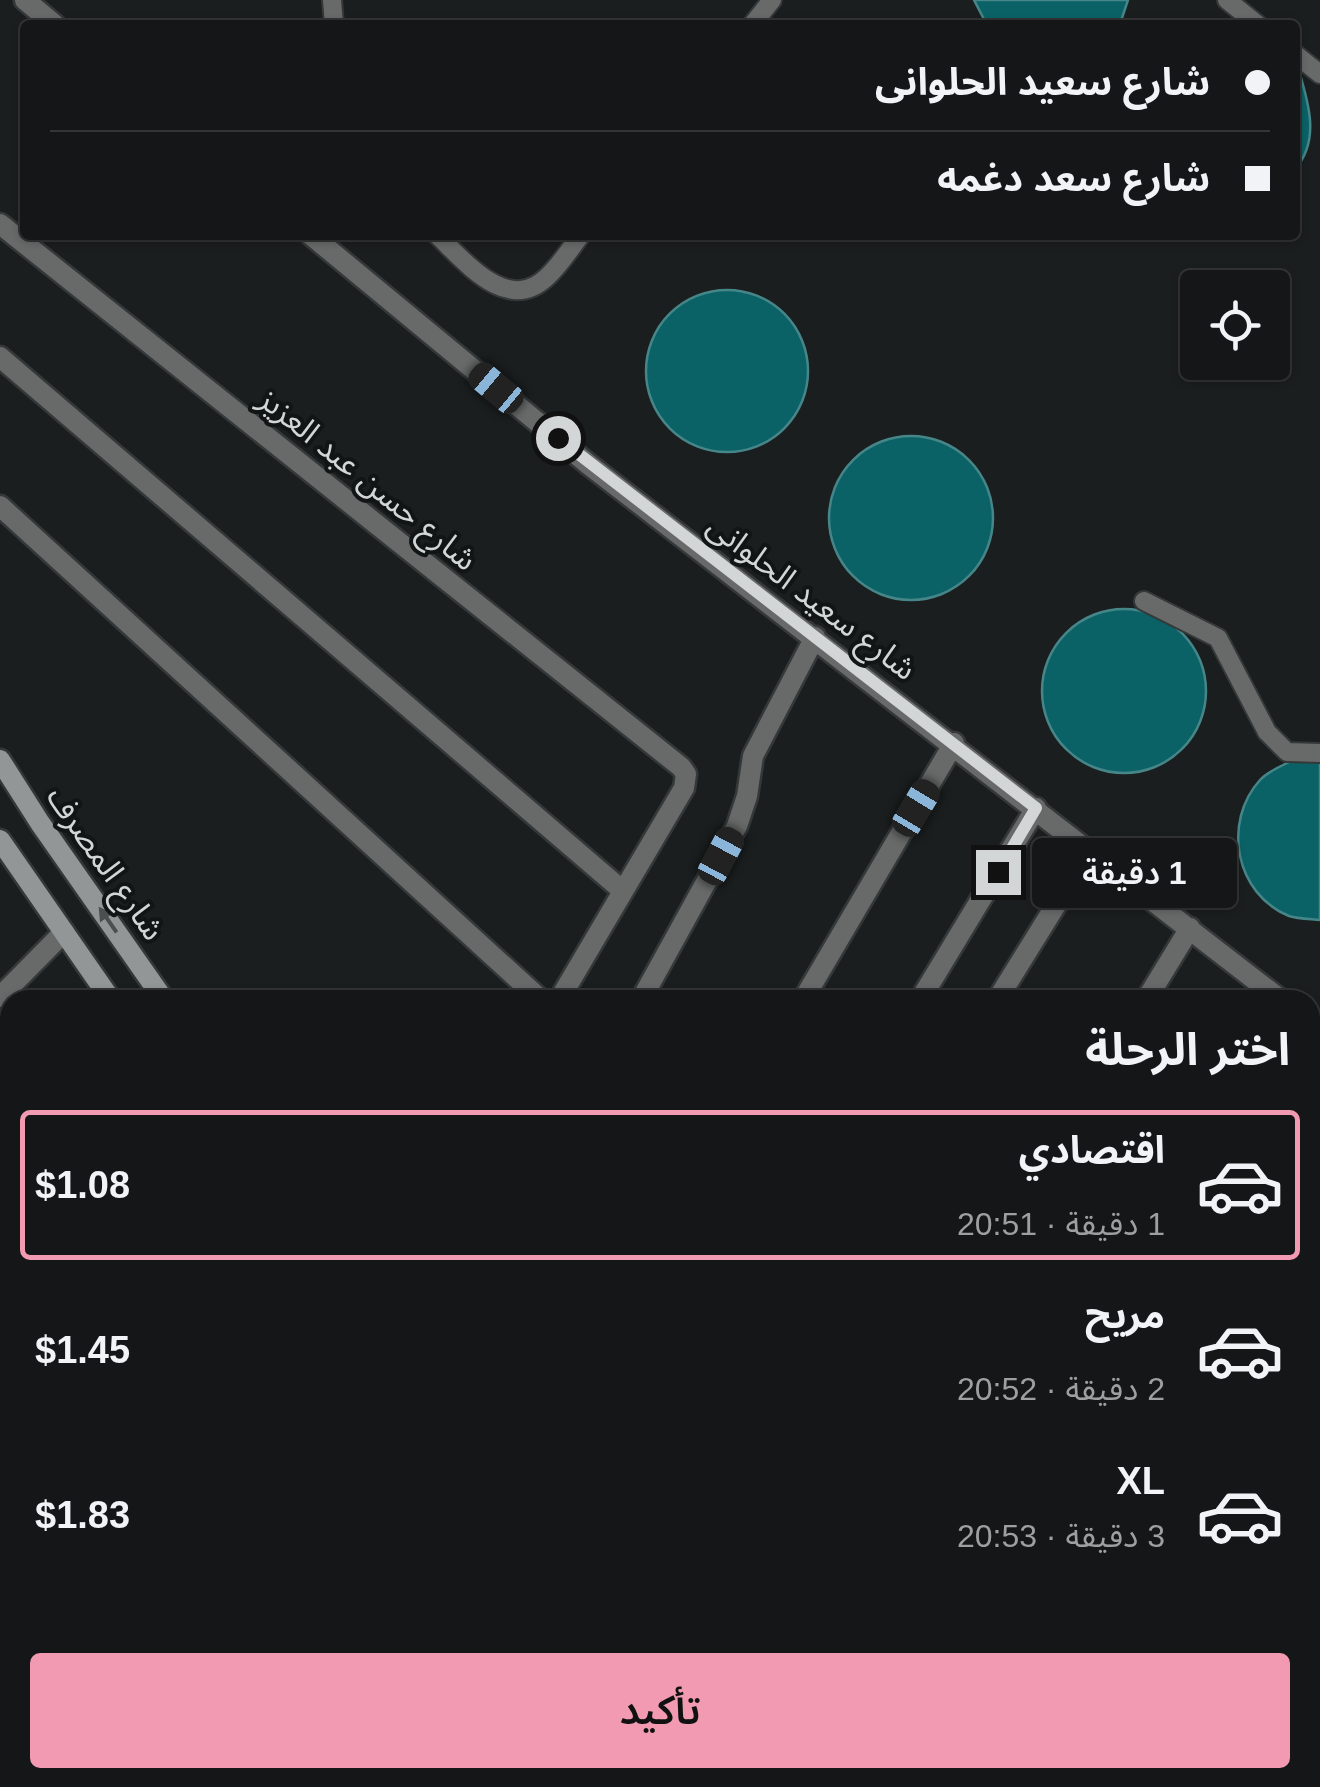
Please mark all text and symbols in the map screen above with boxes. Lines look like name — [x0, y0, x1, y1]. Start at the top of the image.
text: شارع سعيد الحلوانى — [875, 61, 1210, 103]
text: شارع سعد دغمه — [937, 157, 1210, 199]
map controls — [1180, 270, 1290, 380]
button: locate — [1180, 270, 1290, 380]
car — [463, 357, 529, 419]
street label: شارع حسن عبد العزيز — [248, 380, 484, 582]
route start — [536, 416, 581, 461]
street label: شارع سعيد الحلوانى — [697, 507, 923, 692]
car — [888, 775, 944, 841]
street label: شارع المصرف — [35, 779, 172, 950]
car — [694, 822, 748, 890]
callout: 1 دقيقة — [1033, 837, 1238, 907]
route end — [976, 850, 1021, 895]
text: 1 دقيقة — [1082, 855, 1187, 891]
one-way arrow — [99, 907, 118, 934]
text: اختر الرحلة — [1085, 1024, 1290, 1075]
text: اقتصادي — [1019, 1129, 1165, 1171]
icon: car — [1195, 1140, 1285, 1230]
text: $1.08 — [35, 1164, 130, 1206]
text: 1 دقيقة · 20:51 — [957, 1206, 1165, 1242]
text: مريح — [1085, 1294, 1165, 1336]
icon: car — [1195, 1305, 1285, 1395]
text: $1.45 — [35, 1329, 130, 1371]
text: 2 دقيقة · 20:52 — [957, 1371, 1165, 1407]
text: XL — [1116, 1460, 1165, 1502]
icon: car — [1195, 1470, 1285, 1560]
text: $1.83 — [35, 1494, 130, 1536]
text: 3 دقيقة · 20:53 — [957, 1518, 1165, 1554]
button: تأكيد — [30, 1653, 1290, 1768]

